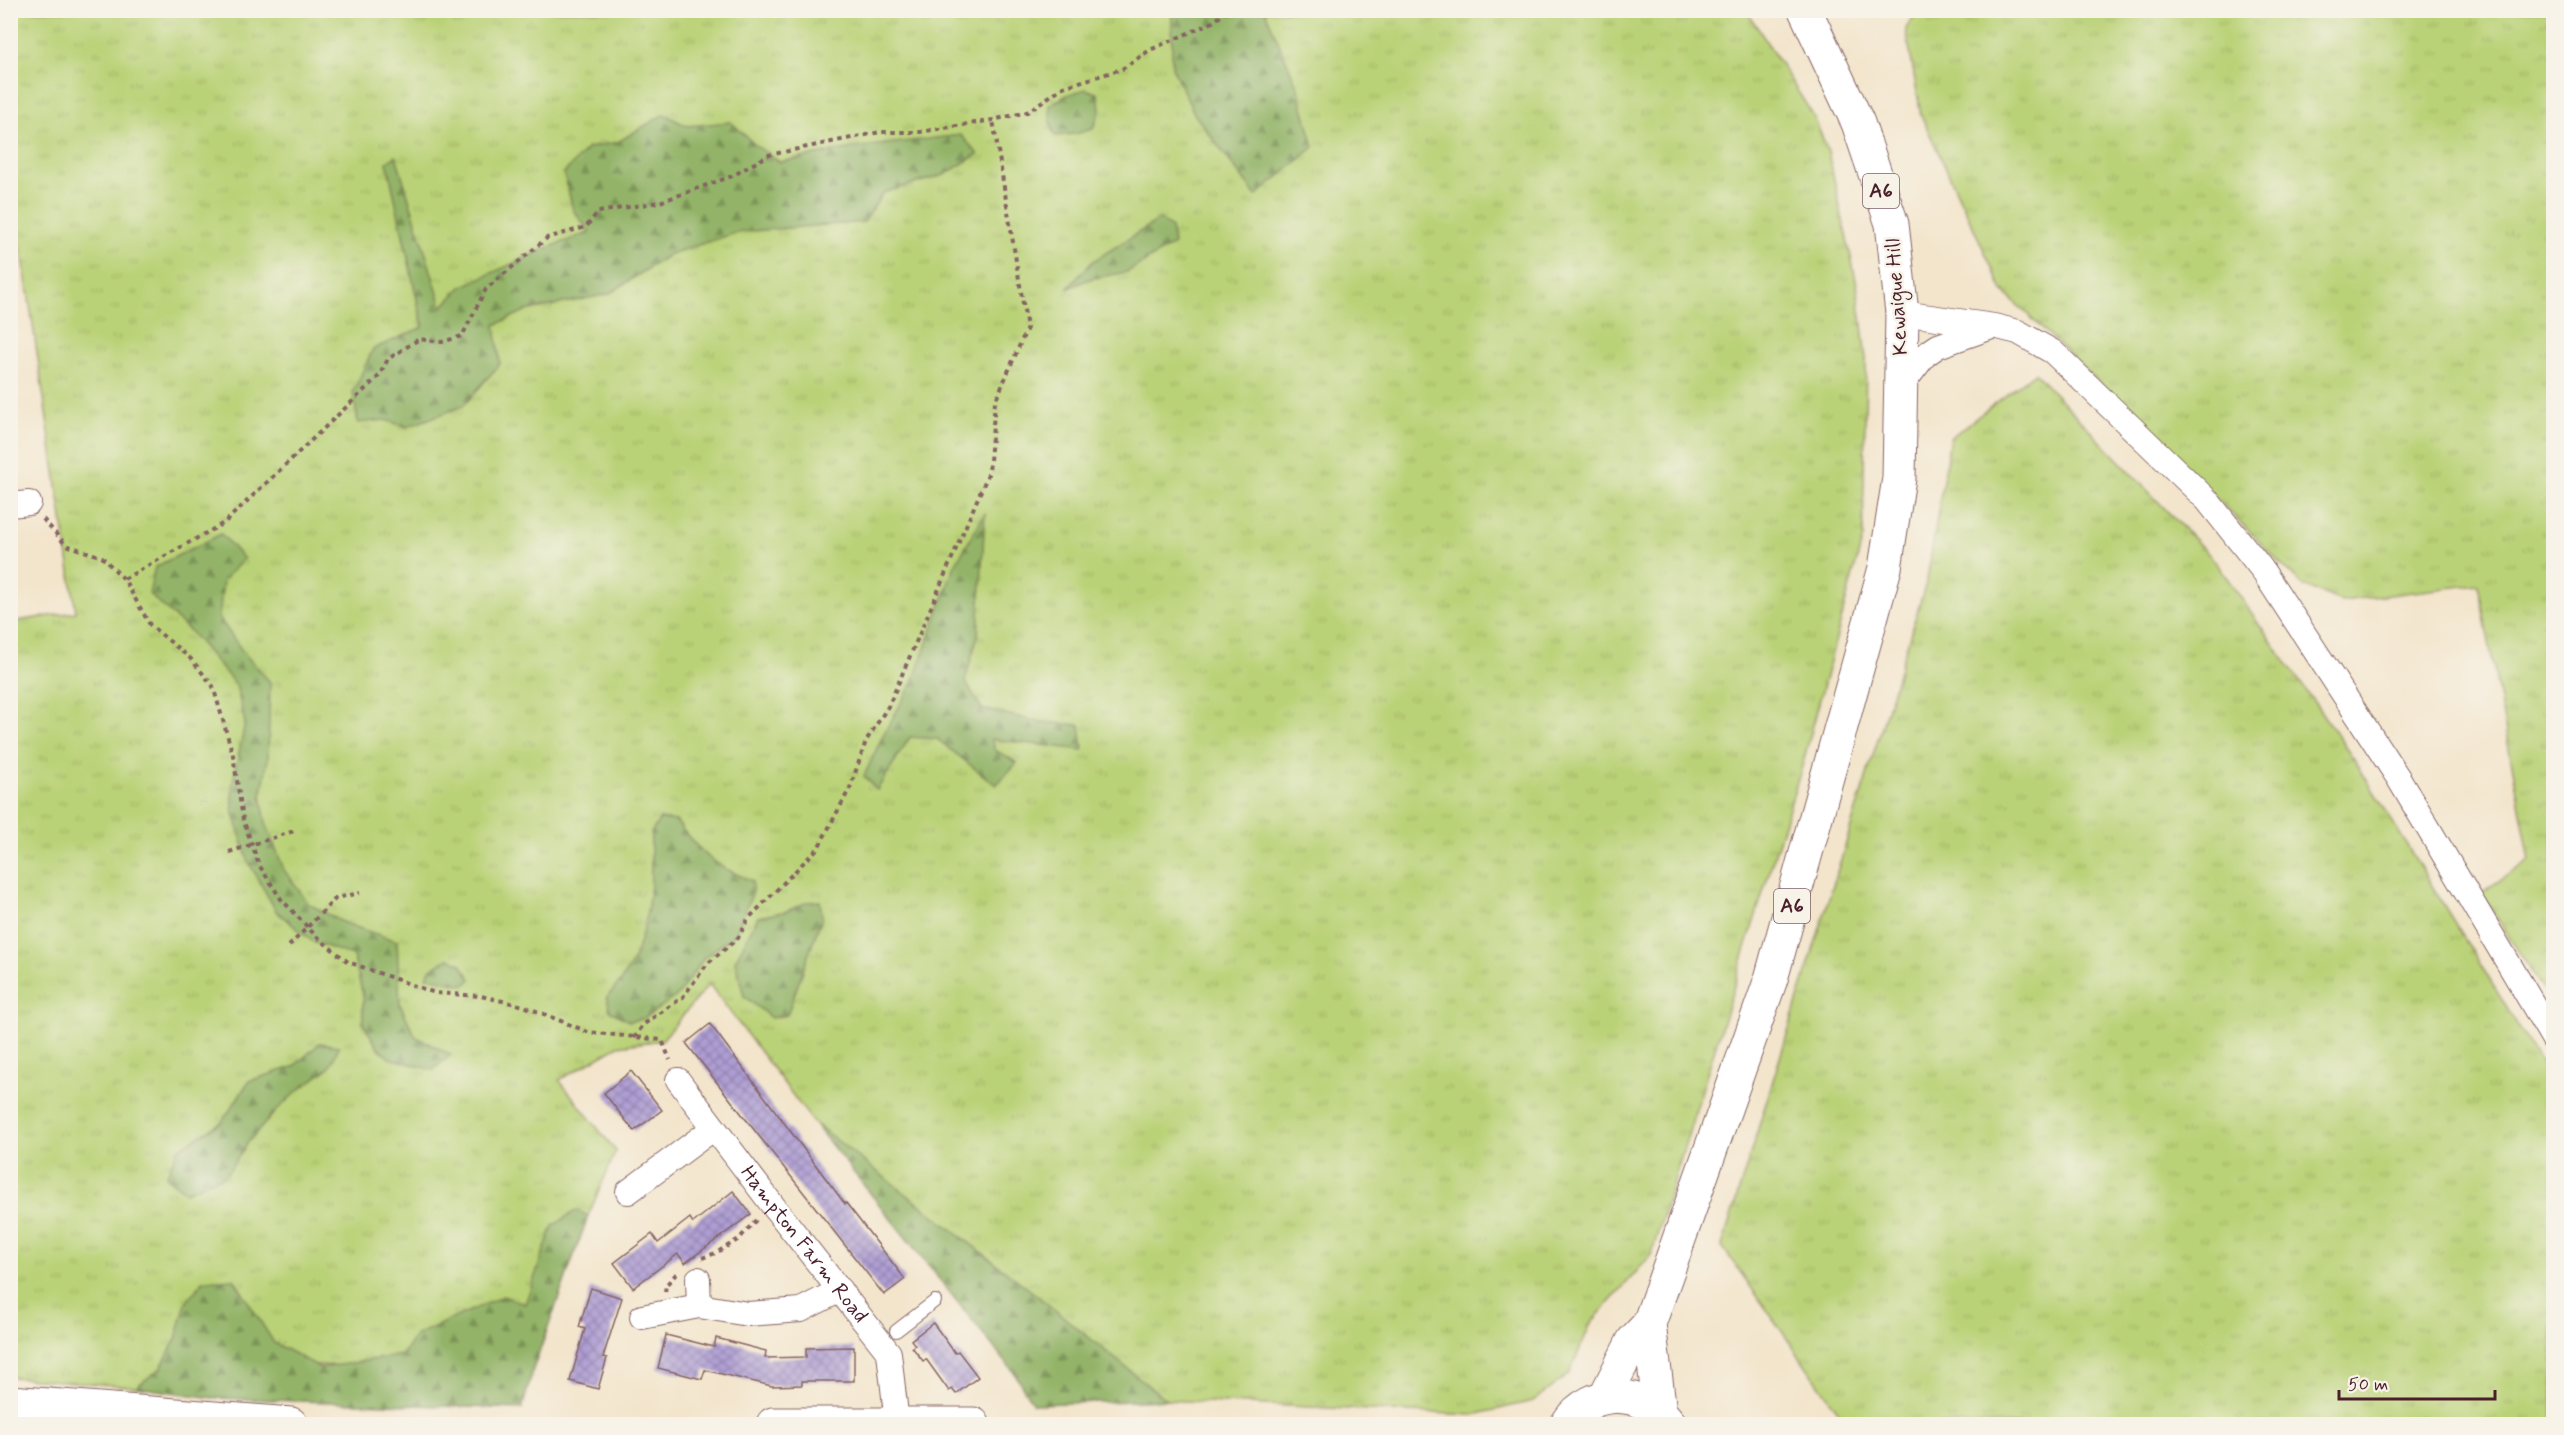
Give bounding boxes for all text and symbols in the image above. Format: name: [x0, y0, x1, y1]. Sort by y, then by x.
road number: A6: [1863, 174, 1899, 208]
street label: Kewaigue Hill: [1879, 237, 1916, 356]
road number: A6: [1774, 889, 1810, 923]
street label: Hampton Farm Road: [734, 1160, 874, 1329]
scale bar: [2339, 1363, 2495, 1401]
text: 50 m: [2348, 1373, 2388, 1397]

